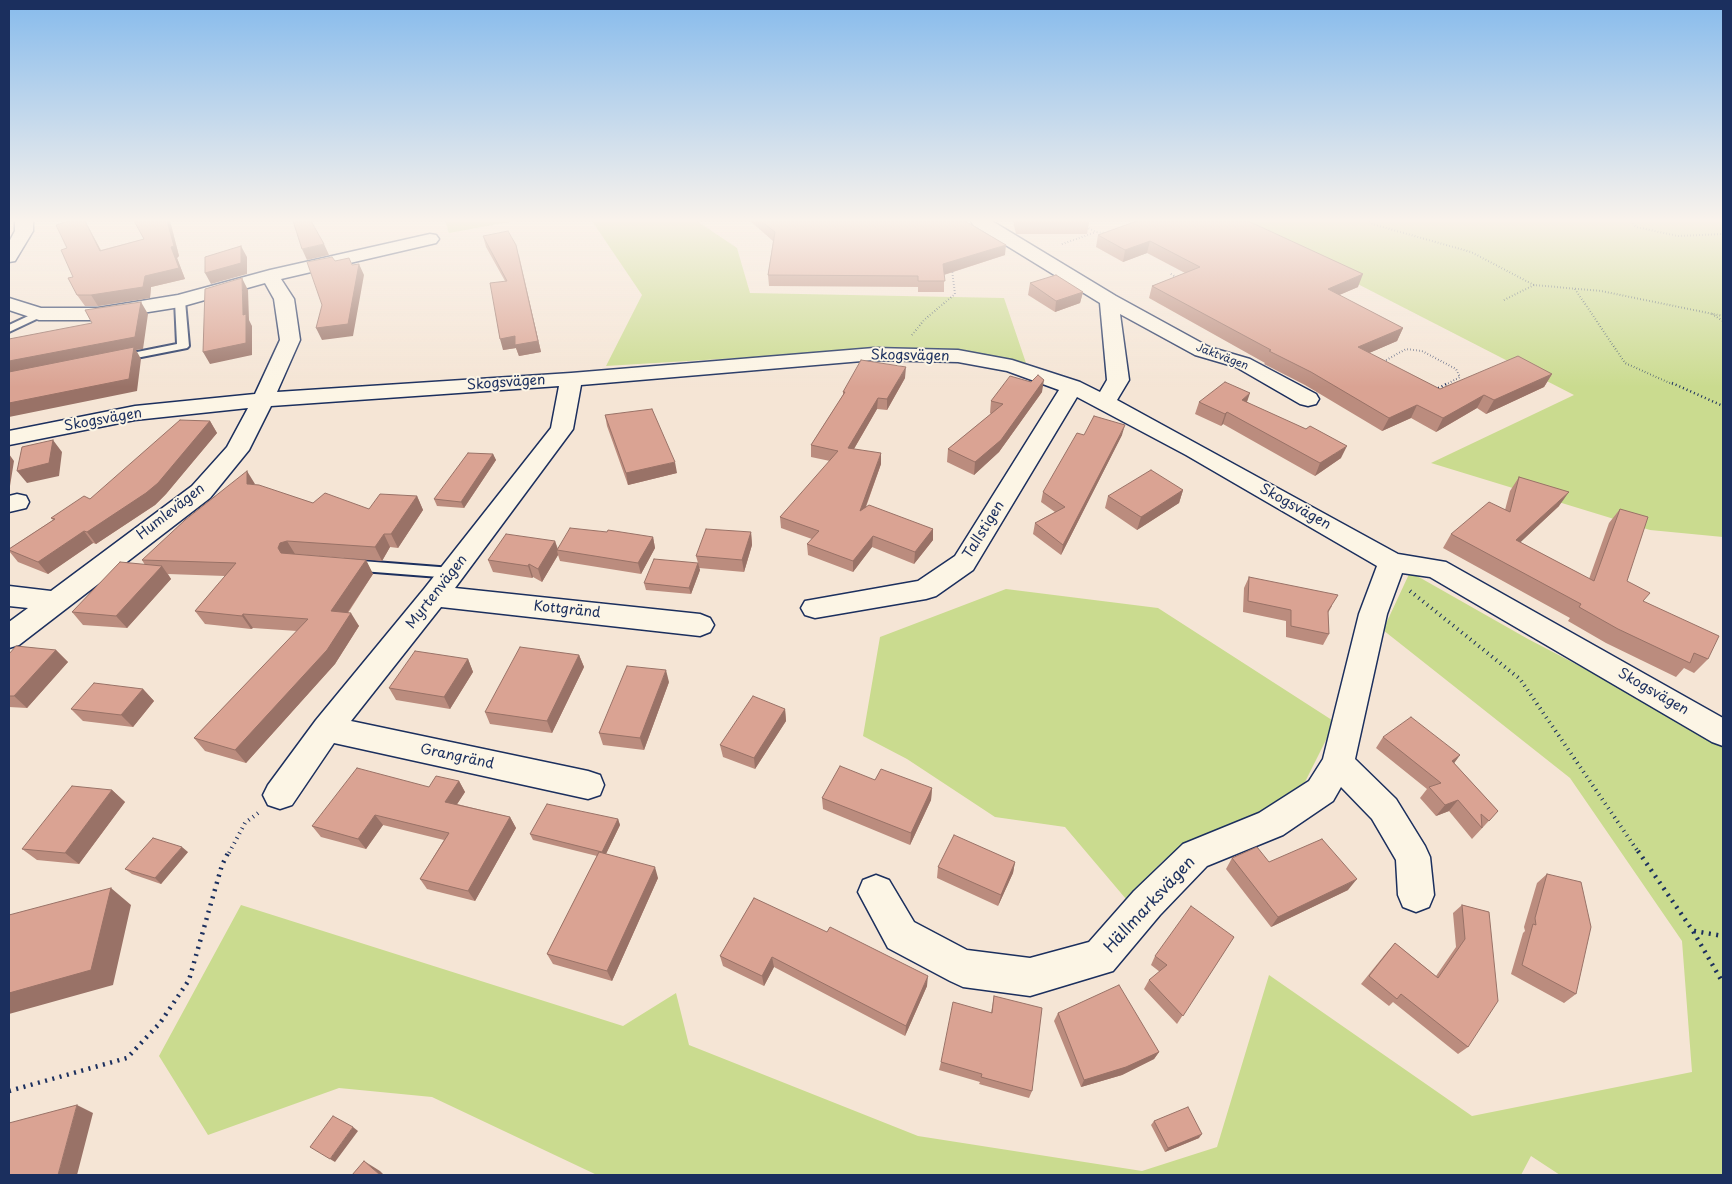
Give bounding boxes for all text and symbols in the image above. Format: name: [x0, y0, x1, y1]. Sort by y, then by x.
street label: Jaktvägen: [1194, 341, 1250, 373]
street label: Skogsvägen: [870, 347, 950, 365]
street label: Skogsvägen: [466, 372, 546, 394]
street label: Skogsvägen: [63, 405, 143, 435]
street label: Humlevägen: [134, 480, 208, 544]
street label: Skogsvägen: [1256, 481, 1334, 533]
street label: Tallstigen: [960, 498, 1008, 562]
street label: Myrtenvägen: [403, 552, 471, 632]
street label: Kottgränd: [533, 598, 601, 622]
street label: Skogsvägen: [1615, 665, 1691, 719]
street label: Grangränd: [419, 741, 495, 773]
street label: Hällmarksvägen: [1100, 853, 1200, 957]

